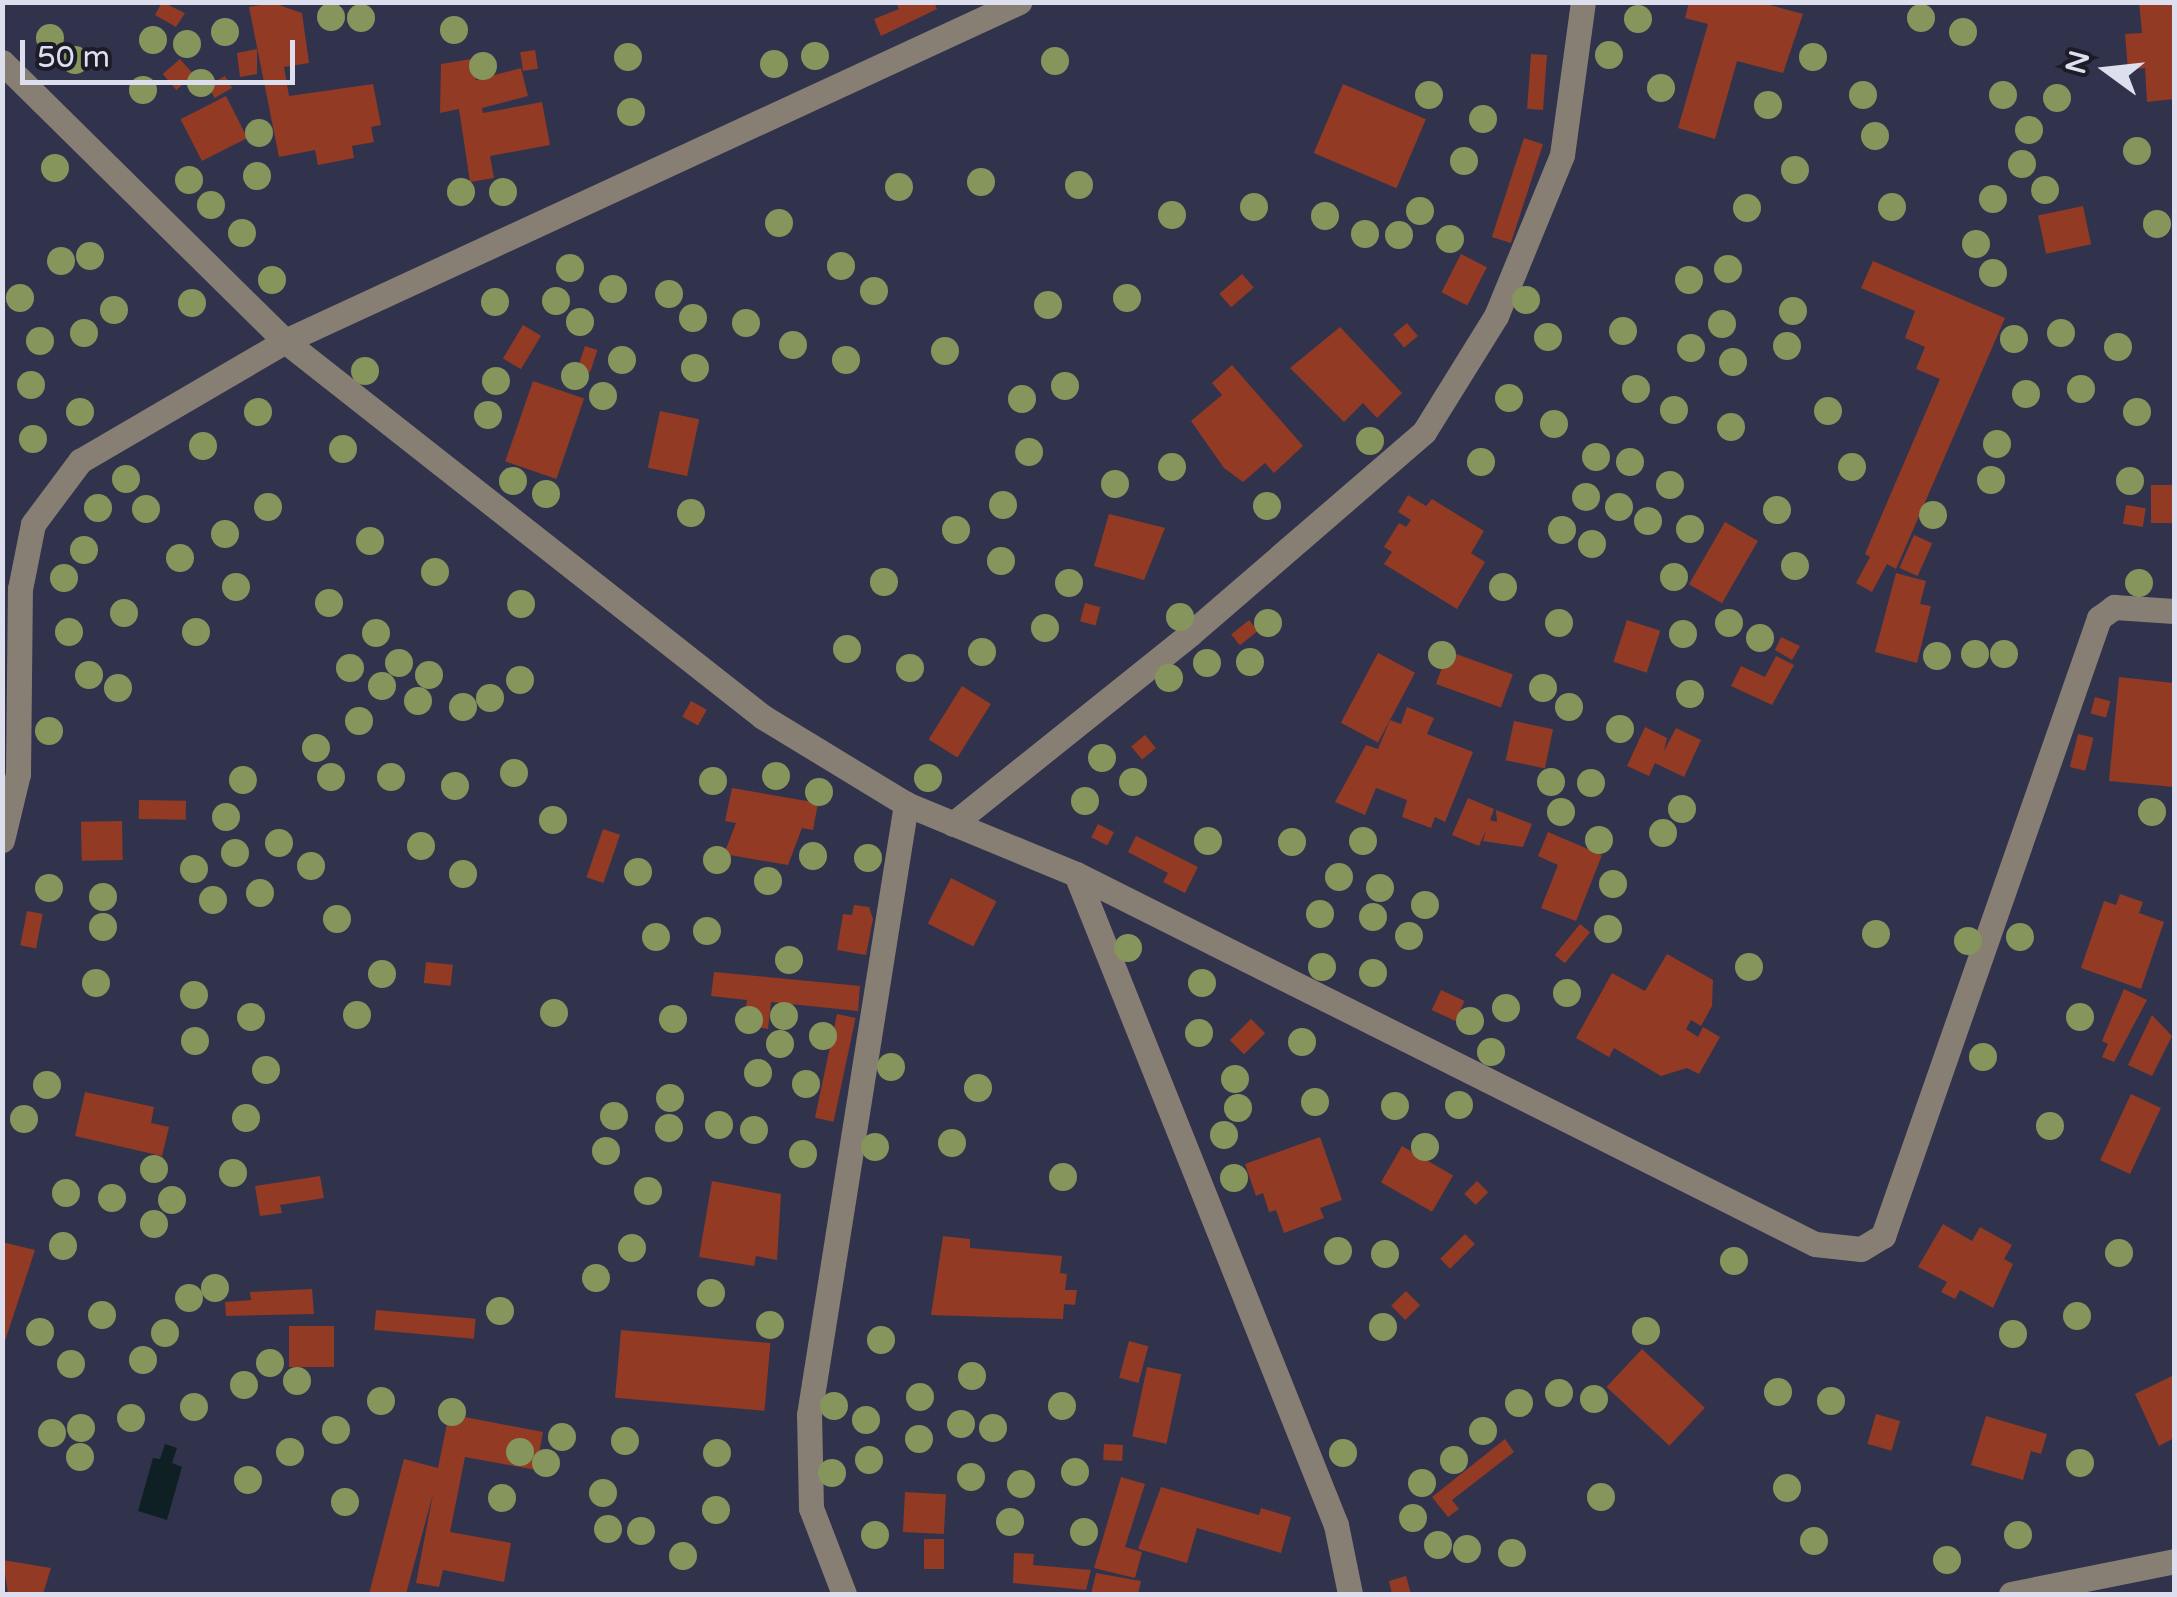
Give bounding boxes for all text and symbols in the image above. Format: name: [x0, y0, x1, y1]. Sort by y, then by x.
scale bar: [25, 20, 300, 82]
north arrow: [2057, 20, 2157, 120]
text: 50 m: [37, 39, 110, 76]
text: N: [2059, 47, 2097, 78]

